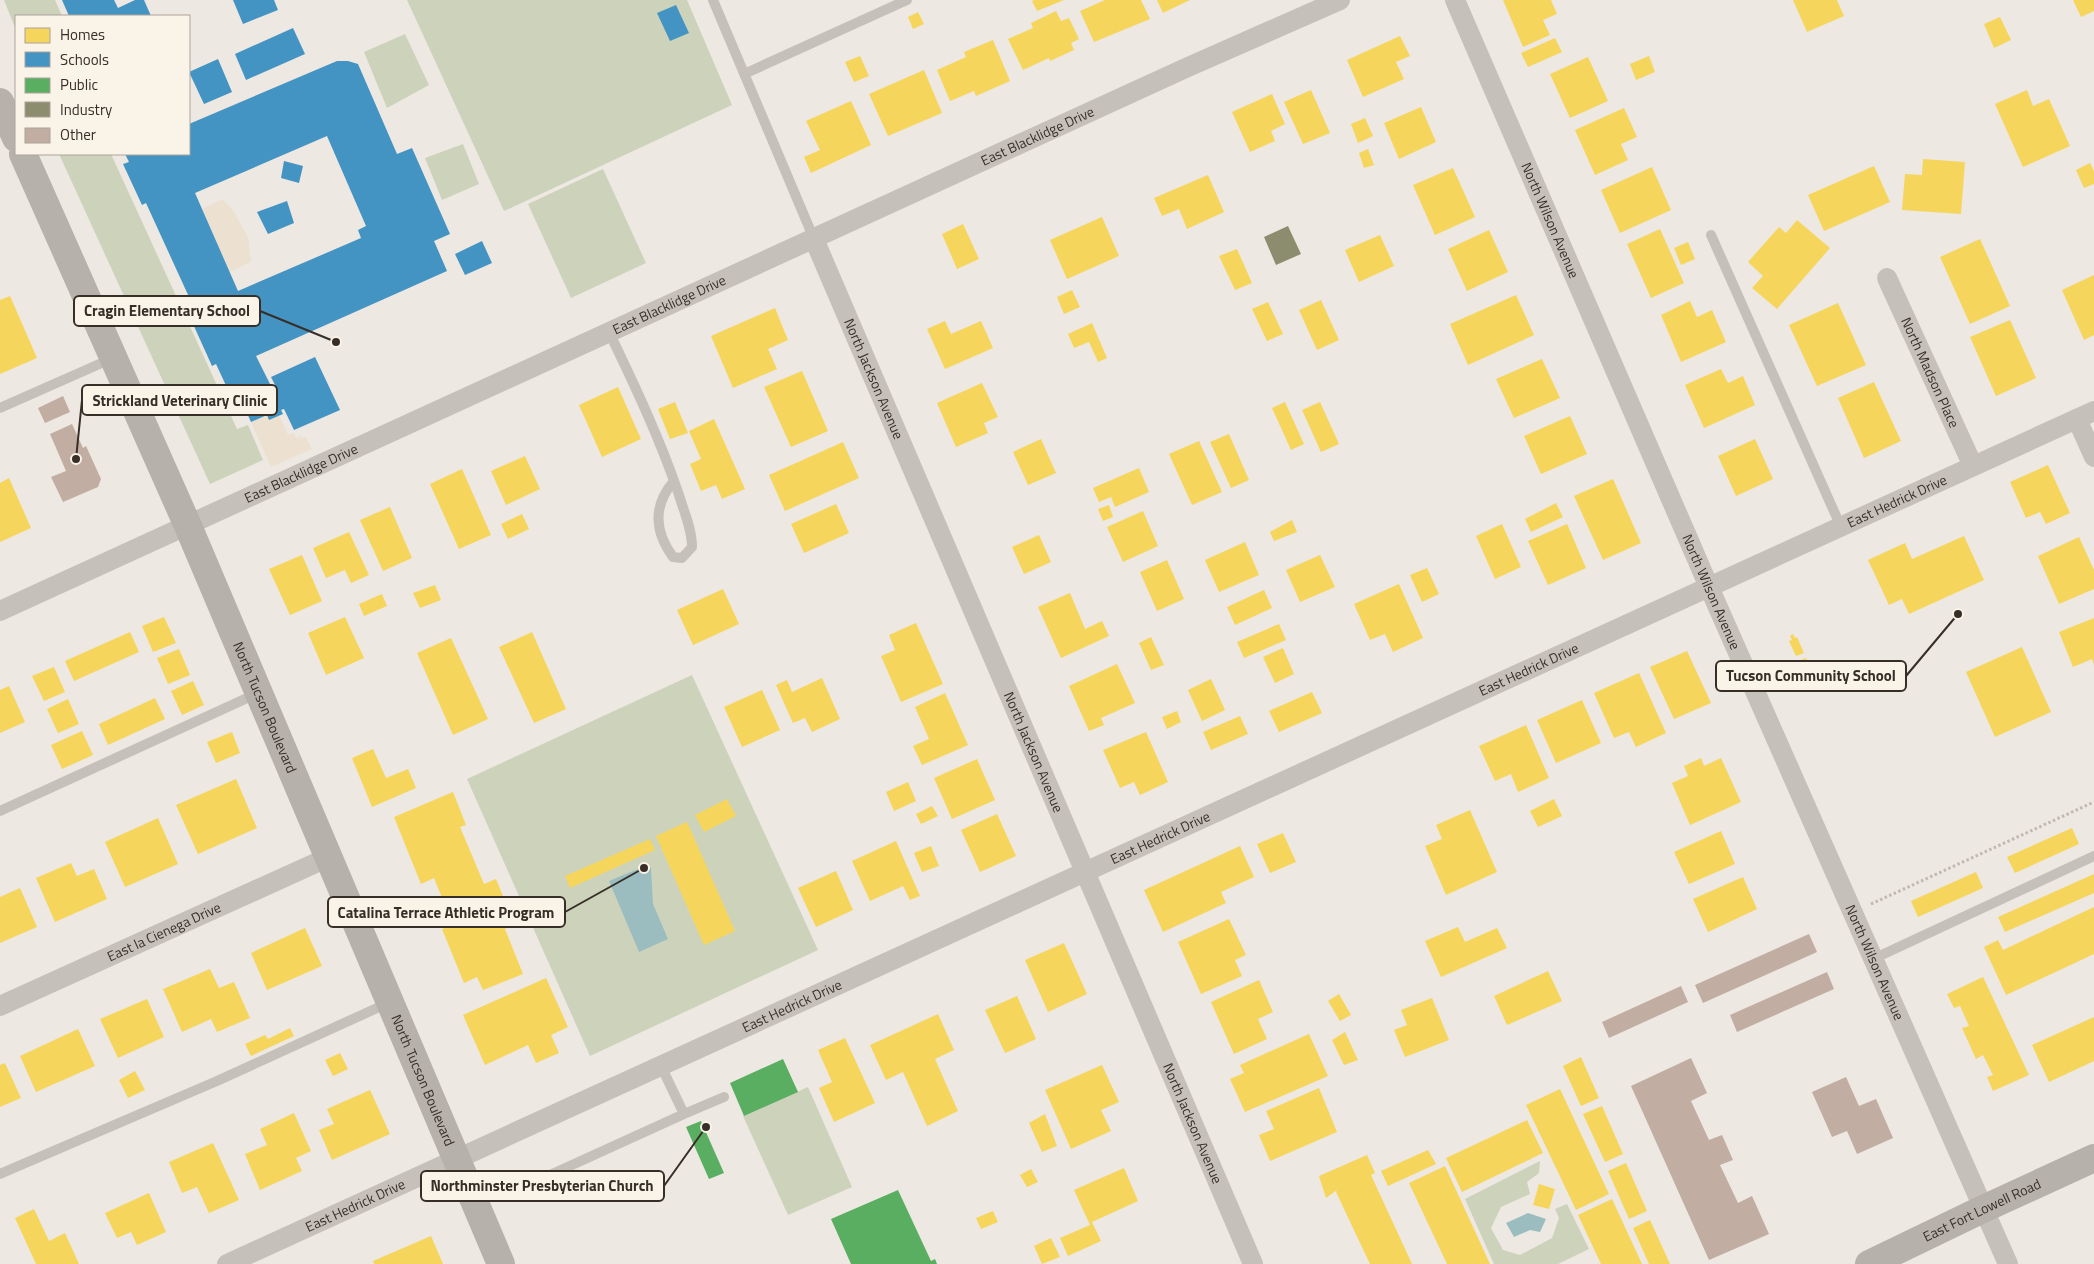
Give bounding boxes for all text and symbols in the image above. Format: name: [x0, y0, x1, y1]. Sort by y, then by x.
legend: [15, 15, 190, 155]
text: Homes: [60, 23, 105, 46]
text: Schools: [60, 48, 109, 71]
text: Public: [60, 73, 98, 96]
text: Industry: [60, 98, 112, 121]
street label: East Blacklidge Drive: [977, 100, 1097, 171]
text: Other: [60, 123, 96, 146]
street label: North Wilson Avenue: [1516, 159, 1585, 281]
street label: East Blacklidge Drive: [609, 269, 729, 339]
callout: Cragin Elementary School: [74, 296, 260, 326]
text: Cragin Elementary School: [84, 299, 250, 322]
street label: North Madson Place: [1896, 314, 1965, 431]
street label: North Jackson Avenue: [839, 315, 909, 442]
callout: Strickland Veterinary Clinic: [82, 385, 277, 415]
text: Strickland Veterinary Clinic: [92, 389, 268, 412]
street label: East Blacklidge Drive: [241, 438, 361, 508]
street label: East Hedrick Drive: [1843, 469, 1950, 532]
street label: North Wilson Avenue: [1677, 531, 1746, 653]
street label: East Hedrick Drive: [1475, 637, 1582, 701]
street label: North Tucson Boulevard: [228, 638, 303, 776]
callout: Tucson Community School: [1716, 661, 1906, 691]
text: Tucson Community School: [1726, 664, 1896, 687]
street label: North Jackson Avenue: [999, 688, 1069, 815]
street label: East Hedrick Drive: [1107, 805, 1213, 869]
street label: East la Cienega Drive: [103, 896, 224, 966]
callout: Catalina Terrace Athletic Program: [328, 897, 565, 927]
text: Catalina Terrace Athletic Program: [338, 901, 554, 924]
street label: North Wilson Avenue: [1841, 901, 1910, 1023]
street label: East Hedrick Drive: [738, 974, 845, 1037]
street label: North Tucson Boulevard: [386, 1011, 461, 1149]
street label: North Jackson Avenue: [1158, 1059, 1228, 1187]
callout: Northminster Presbyterian Church: [421, 1171, 664, 1201]
street label: East Hedrick Drive: [302, 1173, 408, 1237]
street label: East Fort Lowell Road: [1919, 1173, 2044, 1247]
text: Northminster Presbyterian Church: [430, 1174, 654, 1197]

